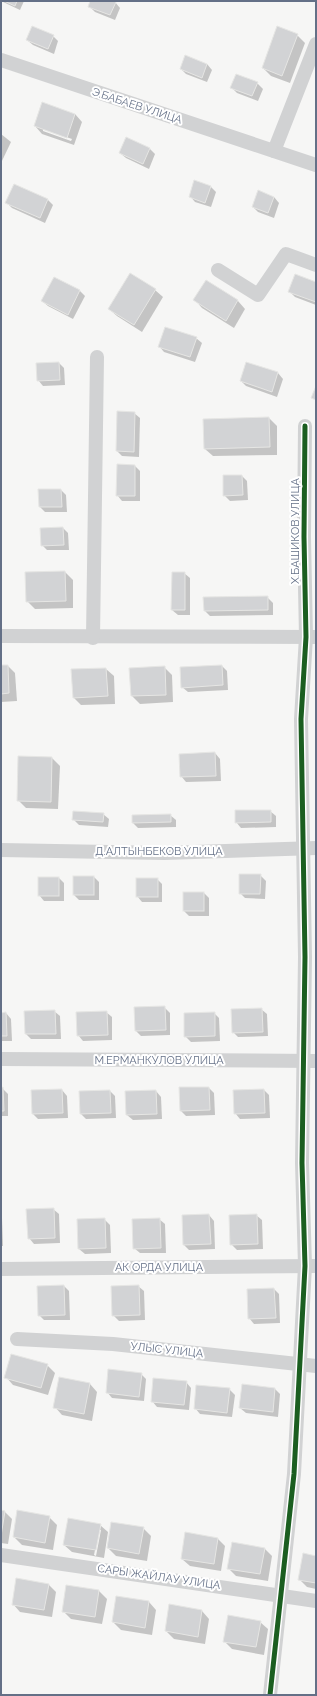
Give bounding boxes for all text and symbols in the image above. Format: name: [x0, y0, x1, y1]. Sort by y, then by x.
street label: Э.БАБАЕВ УЛИЦА: [90, 85, 184, 127]
street label: Х.БАШИКОВ УЛИЦА: [289, 478, 302, 584]
street label: Д.АЛТЫНБЕКОВ УЛИЦА: [95, 845, 223, 858]
street label: М.ЕРМАНКУЛОВ УЛИЦА: [94, 1054, 224, 1067]
street label: АК ОРДА УЛИЦА: [115, 1261, 204, 1274]
street label: УЛЫС УЛИЦА: [130, 1340, 205, 1360]
street label: САРЫ ЖАЙЛАУ УЛИЦА: [97, 1562, 222, 1592]

